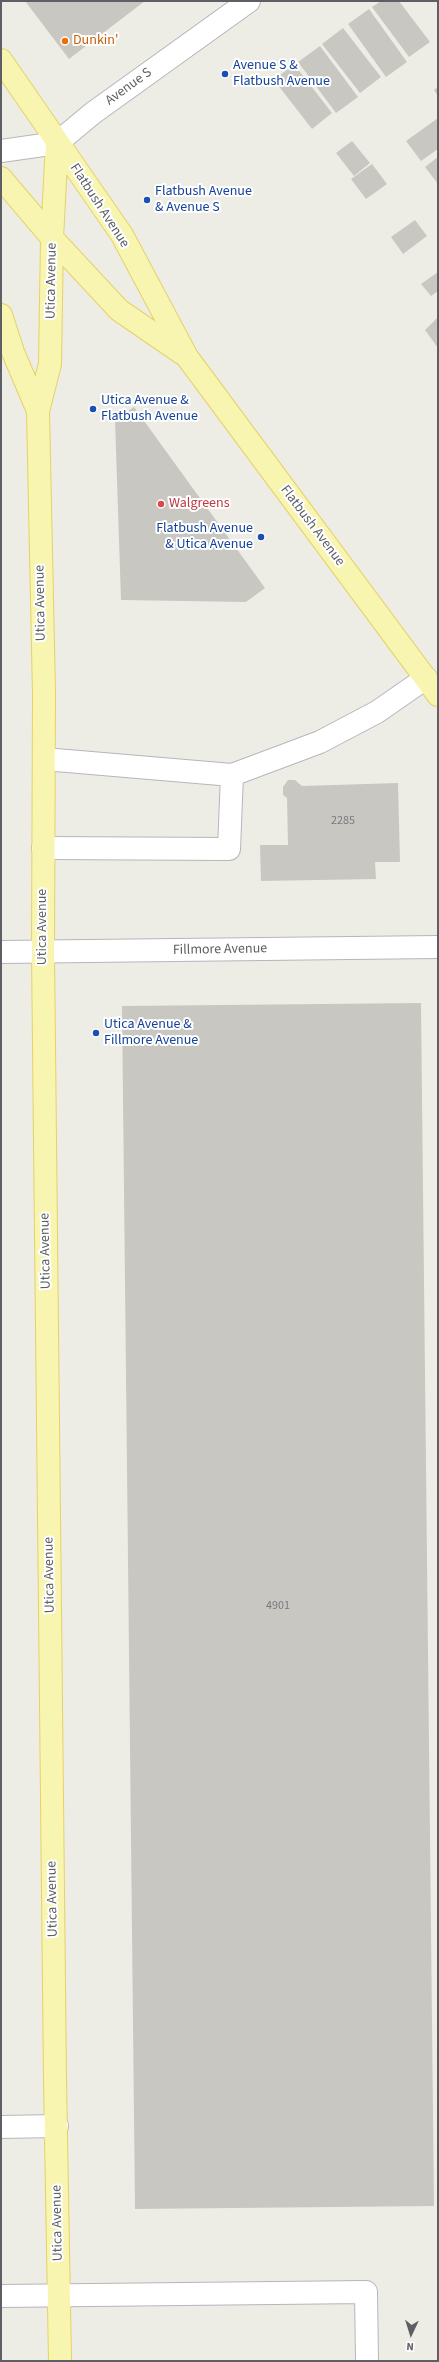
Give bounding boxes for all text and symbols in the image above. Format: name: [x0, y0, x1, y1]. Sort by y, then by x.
place label: Dunkin': [73, 33, 118, 49]
marker: Dunkin': [60, 36, 70, 46]
place label: Avenue S & Flatbush Avenue: [233, 58, 330, 90]
street label: Avenue S: [102, 65, 156, 109]
marker: Avenue S & Flatbush Avenue: [220, 69, 230, 79]
street label: Flatbush Avenue: [66, 161, 132, 251]
place label: Flatbush Avenue & Avenue S: [155, 184, 252, 216]
marker: Flatbush Avenue & Avenue S: [142, 195, 152, 205]
street label: Utica Avenue: [43, 243, 61, 319]
place label: Utica Avenue & Flatbush Avenue: [101, 393, 198, 426]
marker: Utica Avenue & Flatbush Avenue: [88, 404, 98, 414]
street label: Flatbush Avenue: [276, 482, 348, 570]
place label: Walgreens: [169, 496, 230, 512]
marker: Walgreens: [156, 499, 166, 509]
place label: Flatbush Avenue & Utica Avenue: [156, 521, 253, 554]
marker: Flatbush Avenue & Utica Avenue: [256, 532, 266, 542]
street label: Utica Avenue: [32, 565, 50, 641]
house number: 2285: [331, 814, 355, 828]
street label: Utica Avenue: [35, 889, 51, 965]
street label: Fillmore Avenue: [173, 941, 267, 959]
place label: Utica Avenue & Fillmore Avenue: [104, 1017, 198, 1050]
marker: Utica Avenue & Fillmore Avenue: [91, 1028, 101, 1038]
street label: Utica Avenue: [37, 1213, 55, 1289]
street label: Utica Avenue: [41, 1537, 59, 1613]
house number: 4901: [266, 1599, 290, 1613]
street label: Utica Avenue: [44, 1861, 62, 1937]
street label: Utica Avenue: [49, 2185, 67, 2261]
north arrow: [391, 2314, 431, 2354]
text: N: [406, 2339, 414, 2354]

